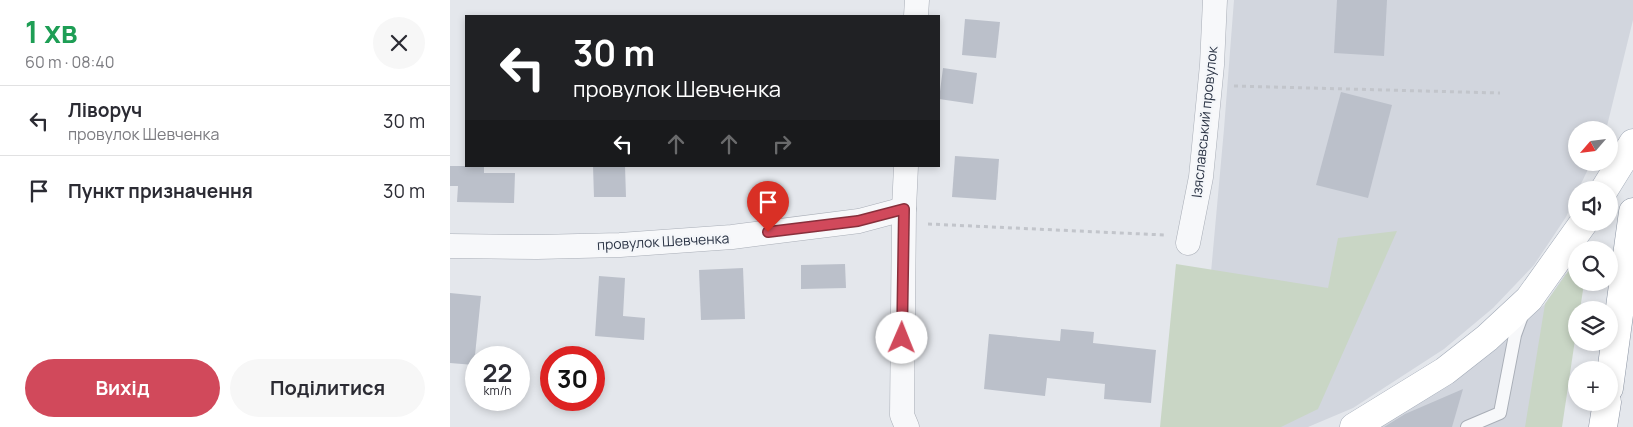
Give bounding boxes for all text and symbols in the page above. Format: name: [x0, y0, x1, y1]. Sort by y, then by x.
text: 1 хв: [25, 11, 78, 52]
button: close: [373, 17, 425, 69]
text: 30 m: [573, 29, 655, 77]
icon: left: [490, 35, 555, 100]
street label: Ізяславський провулок: [1187, 44, 1222, 199]
text: 60 m · 08:40: [25, 51, 115, 73]
text: провулок Шевченка: [573, 74, 781, 104]
text: Ліворуч: [68, 97, 142, 123]
icon: left: [25, 107, 53, 135]
text: 30 m: [383, 108, 425, 134]
north arrow: [1568, 121, 1618, 171]
map controls: [1568, 121, 1618, 411]
text: провулок Шевченка: [68, 123, 219, 145]
icon: left: [609, 130, 637, 158]
icon: ahead: [662, 130, 690, 158]
icon: ahead: [715, 130, 743, 158]
icon: right: [768, 130, 796, 158]
icon: arrive: [25, 177, 53, 205]
text: Пункт призначення: [68, 178, 253, 204]
text: 30 m: [383, 178, 425, 204]
pin: [747, 181, 789, 232]
button: sound: [1568, 181, 1618, 231]
icon: arrive: [754, 188, 782, 216]
street label: провулок Шевченка: [596, 228, 730, 254]
button: search: [1568, 241, 1618, 291]
button: layers: [1568, 301, 1618, 351]
position arrow: [875, 311, 927, 363]
speed limit sign: 30: [540, 346, 605, 411]
text: 22: [483, 355, 512, 390]
button: Вихід: [25, 359, 220, 417]
button: Поділитися: [230, 359, 425, 417]
button: +: [1568, 361, 1618, 411]
text: km/h: [484, 382, 511, 399]

